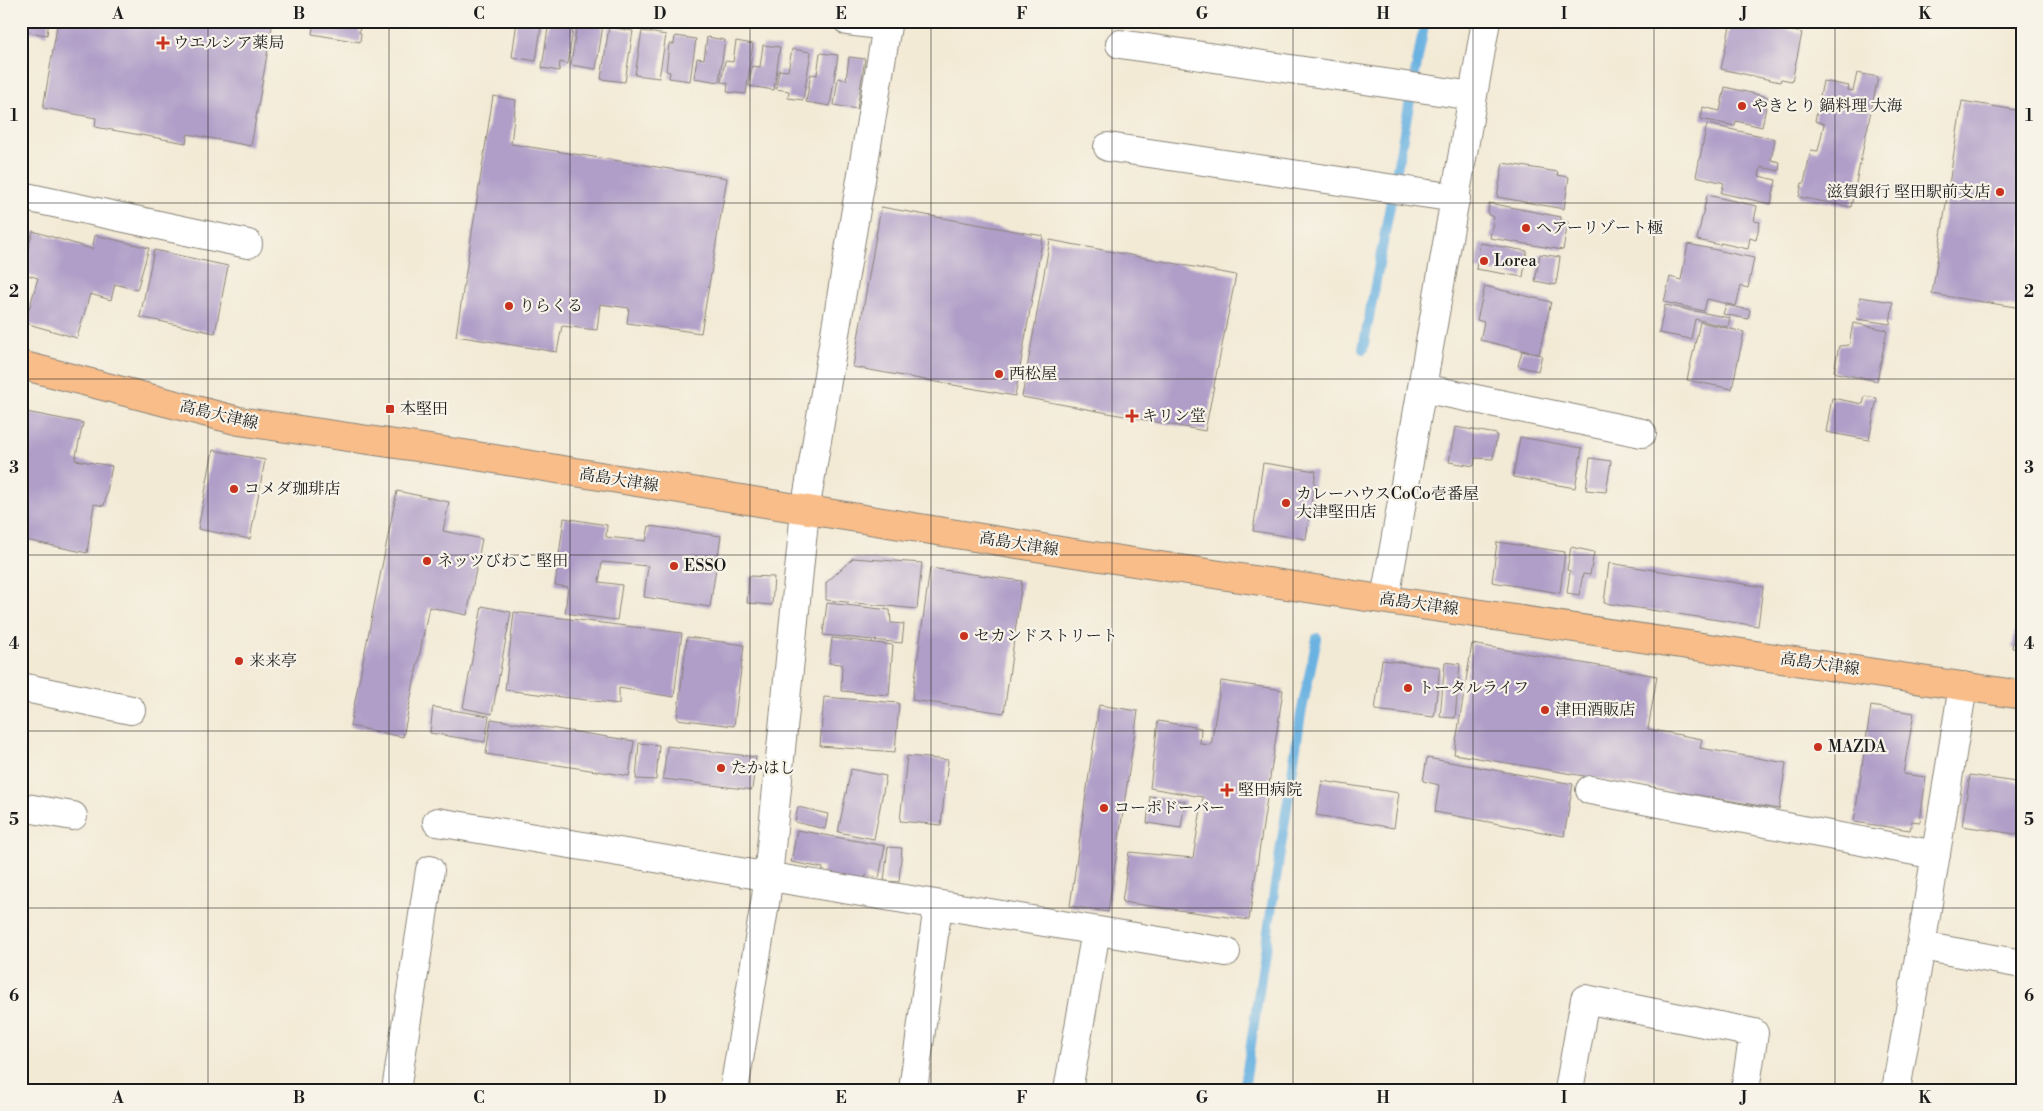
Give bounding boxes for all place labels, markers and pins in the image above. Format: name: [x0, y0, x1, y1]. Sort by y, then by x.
place label: ウエルシア薬局: [173, 33, 285, 53]
marker: ウエルシア薬局: [157, 37, 169, 49]
place label: やきとり 鍋料理 大海: [1752, 96, 1903, 116]
marker: やきとり 鍋料理 大海: [1736, 100, 1748, 112]
place label: 滋賀銀行 堅田駅前支店: [1827, 182, 1990, 202]
marker: 滋賀銀行 堅田駅前支店: [1994, 186, 2006, 198]
place label: ヘアーリゾート極: [1536, 218, 1663, 238]
marker: ヘアーリゾート極: [1520, 222, 1532, 234]
place label: Lorea: [1494, 251, 1537, 271]
marker: Lorea: [1478, 255, 1490, 267]
place label: りらくる: [519, 296, 583, 316]
marker: りらくる: [503, 300, 515, 312]
place label: 西松屋: [1009, 364, 1057, 384]
marker: 西松屋: [993, 368, 1005, 380]
place label: 本堅田: [400, 399, 448, 419]
marker: 本堅田: [384, 403, 396, 415]
place label: キリン堂: [1142, 406, 1206, 426]
marker: キリン堂: [1126, 410, 1138, 422]
place label: コメダ珈琲店: [244, 479, 340, 499]
marker: コメダ珈琲店: [228, 483, 240, 495]
place label: カレーハウスCoCo壱番屋 大津堅田店: [1296, 484, 1479, 522]
marker: カレーハウスCoCo壱番屋 大津堅田店: [1280, 497, 1292, 509]
place label: ネッツびわこ 堅田: [437, 551, 568, 571]
marker: ネッツびわこ 堅田: [421, 555, 433, 567]
place label: ESSO: [684, 556, 726, 576]
marker: ESSO: [668, 560, 680, 572]
place label: セカンドストリート: [974, 626, 1118, 646]
marker: セカンドストリート: [958, 630, 970, 642]
place label: 来来亭: [249, 651, 297, 671]
marker: 来来亭: [233, 655, 245, 667]
place label: トータルライフ: [1418, 678, 1529, 698]
marker: トータルライフ: [1402, 682, 1414, 694]
place label: 津田酒販店: [1555, 700, 1635, 720]
marker: 津田酒販店: [1539, 704, 1551, 716]
place label: MAZDA: [1828, 737, 1887, 757]
marker: MAZDA: [1812, 741, 1824, 753]
place label: たかはし: [731, 758, 795, 778]
marker: たかはし: [715, 762, 727, 774]
place label: 堅田病院: [1238, 780, 1302, 800]
marker: 堅田病院: [1220, 783, 1234, 797]
place label: コーポドーバー: [1114, 798, 1225, 818]
marker: コーポドーバー: [1098, 802, 1110, 814]

